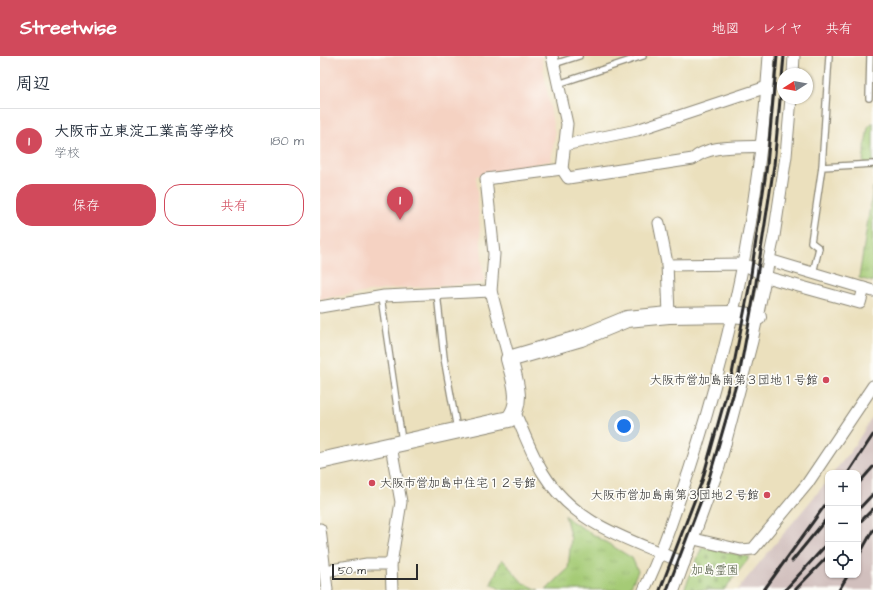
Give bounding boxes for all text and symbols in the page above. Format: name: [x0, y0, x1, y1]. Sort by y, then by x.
text: Streetwise: [20, 15, 117, 42]
text: 地図: [712, 19, 740, 39]
text: レイヤ: [762, 19, 803, 39]
text: 共有: [825, 19, 853, 39]
north arrow: [777, 68, 813, 104]
text: 周辺: [16, 72, 50, 96]
text: 大阪市立東淀工業高等学校: [54, 121, 234, 142]
text: 1: [28, 132, 30, 150]
text: 180 m: [270, 132, 304, 150]
text: 学校: [54, 144, 80, 162]
button: 保存: [16, 184, 156, 226]
button: 共有: [164, 184, 304, 226]
pin: 1: [387, 187, 413, 220]
place label: 大阪市営加島南第３団地１号館: [650, 372, 818, 389]
marker: 大阪市営加島南第３団地１号館: [821, 375, 831, 385]
your location: [614, 416, 634, 436]
map controls: [825, 470, 861, 578]
button: +: [825, 470, 861, 506]
place label: 大阪市営加島中住宅１２号館: [380, 475, 536, 492]
marker: 大阪市営加島中住宅１２号館: [367, 478, 377, 488]
place label: 大阪市営加島南第３団地２号館: [591, 487, 759, 504]
marker: 大阪市営加島南第３団地２号館: [762, 490, 772, 500]
button: −: [825, 506, 861, 542]
button: locate: [825, 542, 861, 578]
scale bar: [332, 562, 418, 581]
park label: 加島霊園: [691, 562, 739, 579]
text: 50 m: [338, 563, 366, 578]

